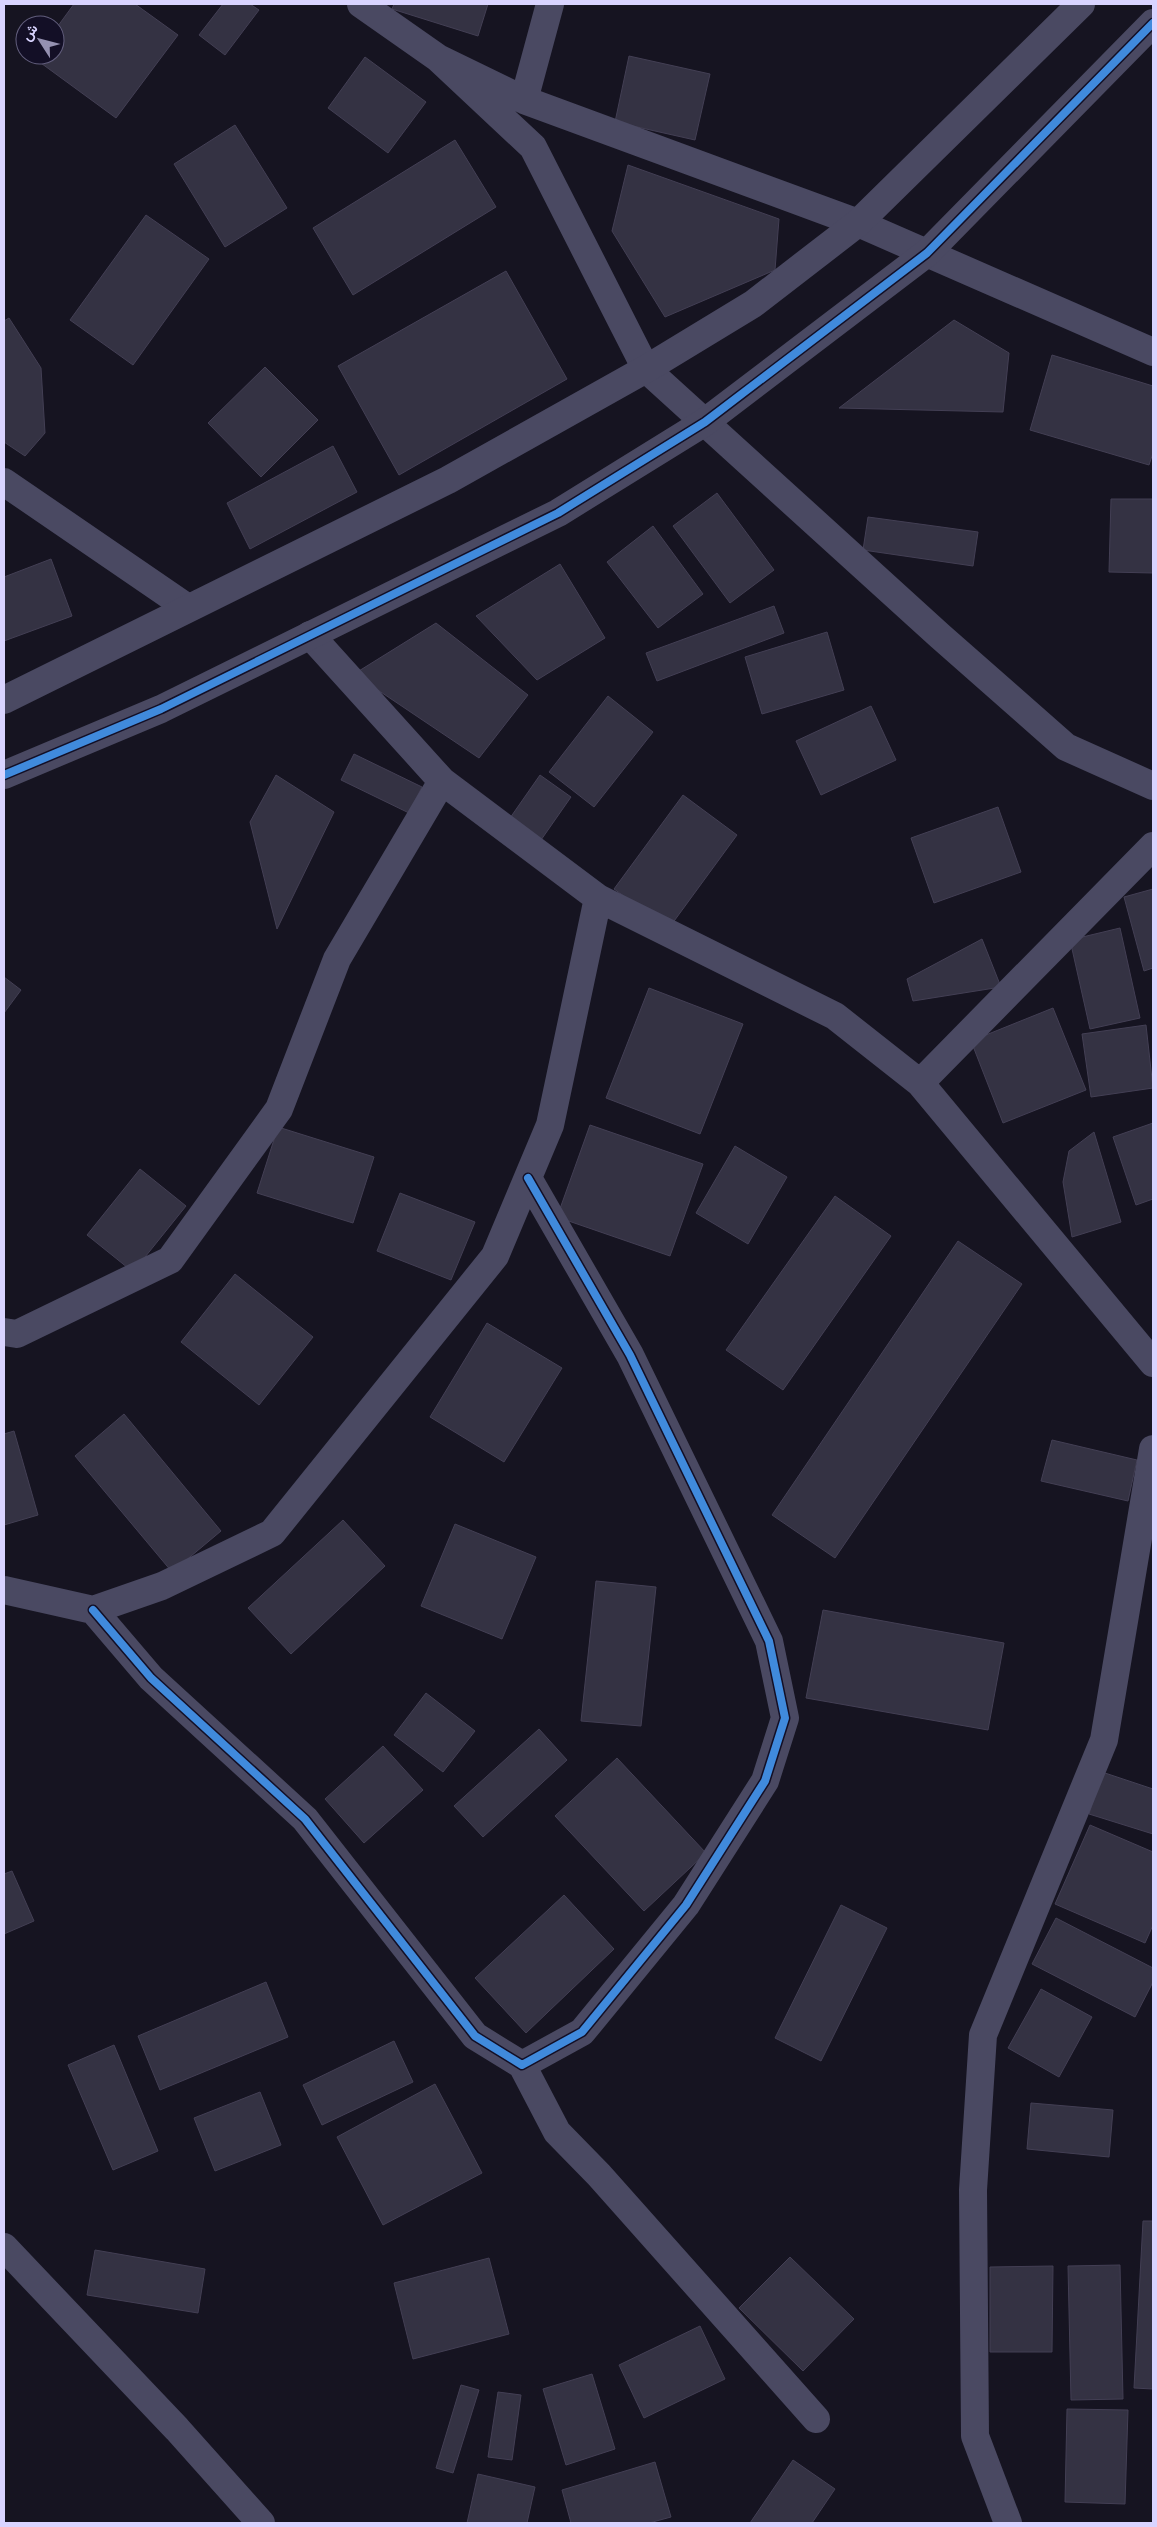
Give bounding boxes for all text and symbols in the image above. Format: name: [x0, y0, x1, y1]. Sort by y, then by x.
north arrow: [15, 15, 65, 65]
text: ش: [18, 21, 42, 44]

